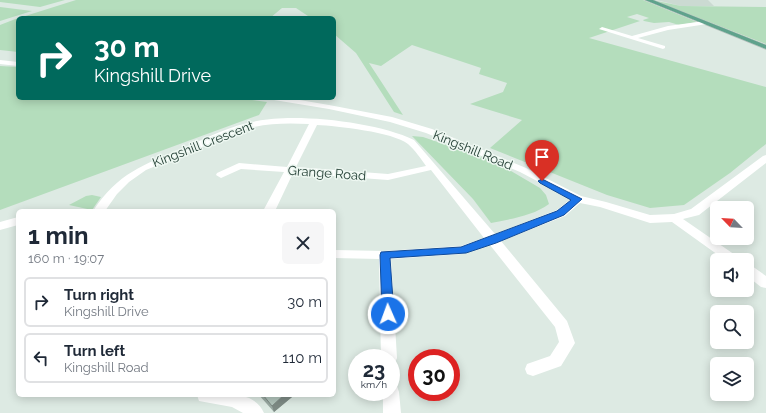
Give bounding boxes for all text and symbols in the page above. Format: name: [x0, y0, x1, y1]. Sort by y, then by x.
text: 30 m: [94, 31, 160, 64]
icon: right: [28, 32, 80, 84]
text: Kingshill Drive: [94, 65, 211, 86]
street label: Kingshill Crescent: [150, 118, 256, 170]
street label: Kingshill Road: [431, 127, 515, 173]
pin: [525, 140, 559, 181]
icon: arrive: [531, 146, 553, 168]
street label: Grange Road: [287, 163, 367, 183]
north arrow: [710, 201, 754, 245]
map controls: [710, 201, 754, 401]
text: 1 min: [28, 221, 89, 250]
button: close: [282, 222, 324, 264]
text: 160 m · 19:07: [28, 251, 104, 266]
button: sound: [710, 253, 754, 297]
text: Turn right: [64, 286, 134, 304]
icon: right: [30, 291, 52, 313]
text: 30 m: [287, 293, 322, 311]
position arrow: [367, 293, 409, 335]
text: Kingshill Drive: [64, 304, 149, 319]
button: search: [710, 305, 754, 349]
text: Turn left: [64, 342, 125, 360]
icon: left: [30, 347, 52, 369]
text: 110 m: [282, 349, 322, 367]
speed limit sign: 30: [408, 349, 460, 401]
button: layers: [710, 357, 754, 401]
text: 23: [363, 358, 385, 382]
text: Kingshill Road: [64, 360, 149, 375]
text: km/h: [361, 379, 387, 390]

